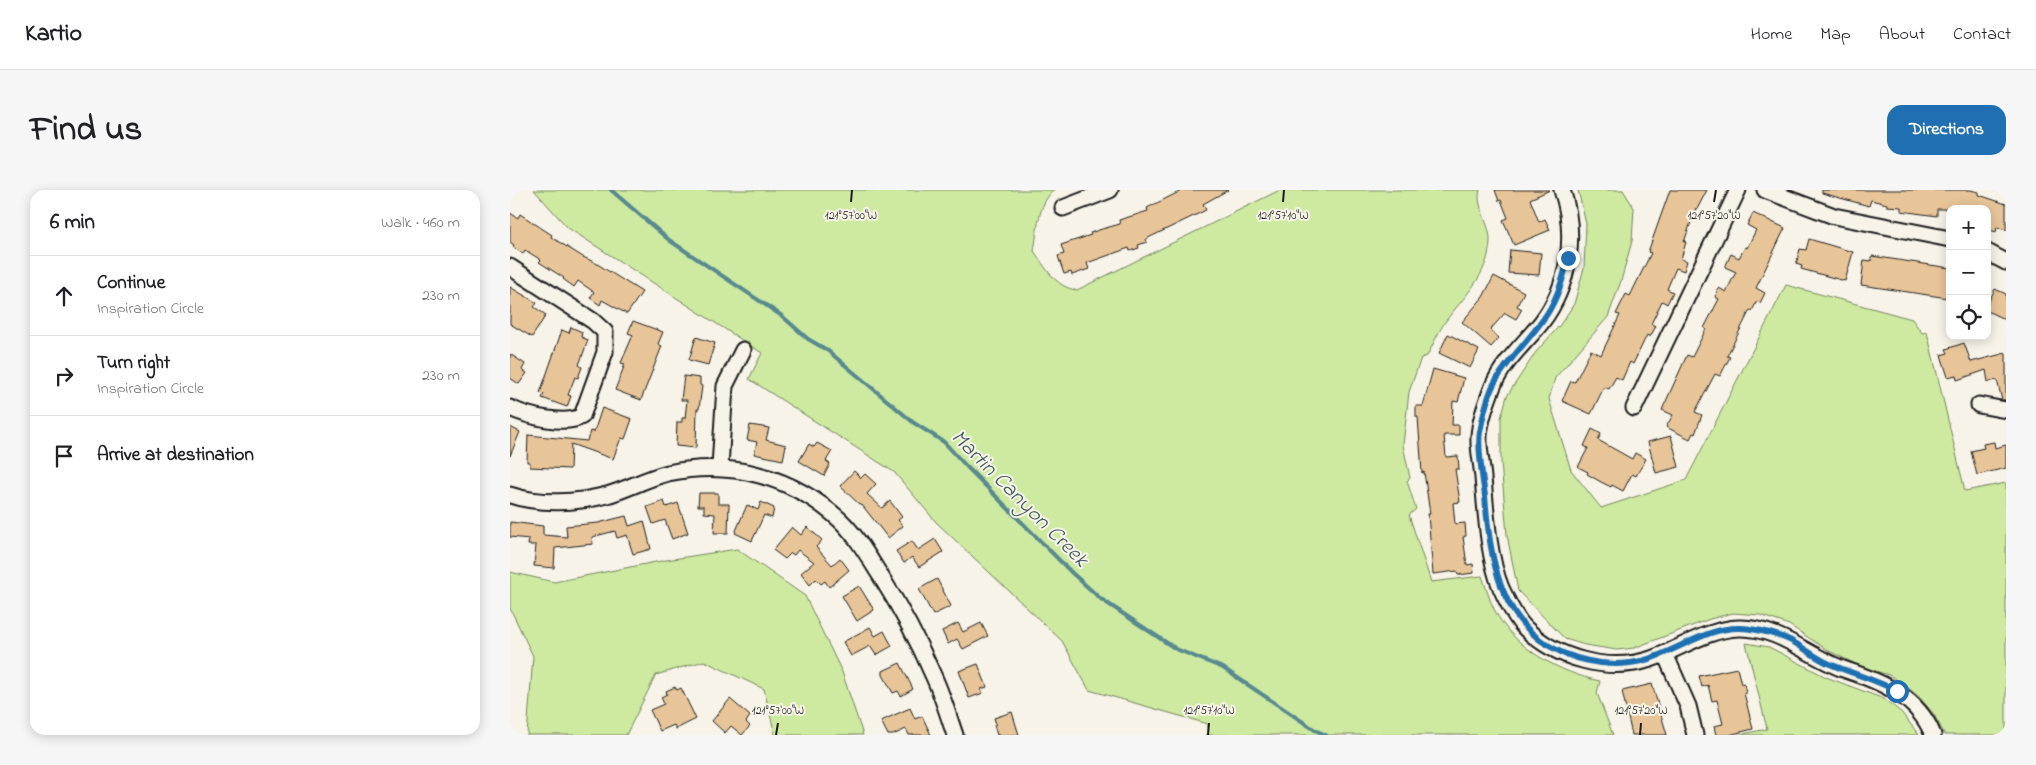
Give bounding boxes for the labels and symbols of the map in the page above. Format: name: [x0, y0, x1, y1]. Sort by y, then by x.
text: 121°57'00"W: [825, 207, 877, 225]
text: 121°57'10"W: [1258, 207, 1309, 225]
text: 121°57'20"W: [1687, 207, 1741, 225]
route end: [1557, 247, 1580, 270]
water label: Martin Canyon Creek: [943, 423, 1096, 576]
route start: [1886, 680, 1909, 703]
text: 121°57'00"W: [752, 702, 804, 720]
text: 121°57'10"W: [1184, 702, 1235, 720]
text: 121°57'20"W: [1614, 702, 1668, 720]

